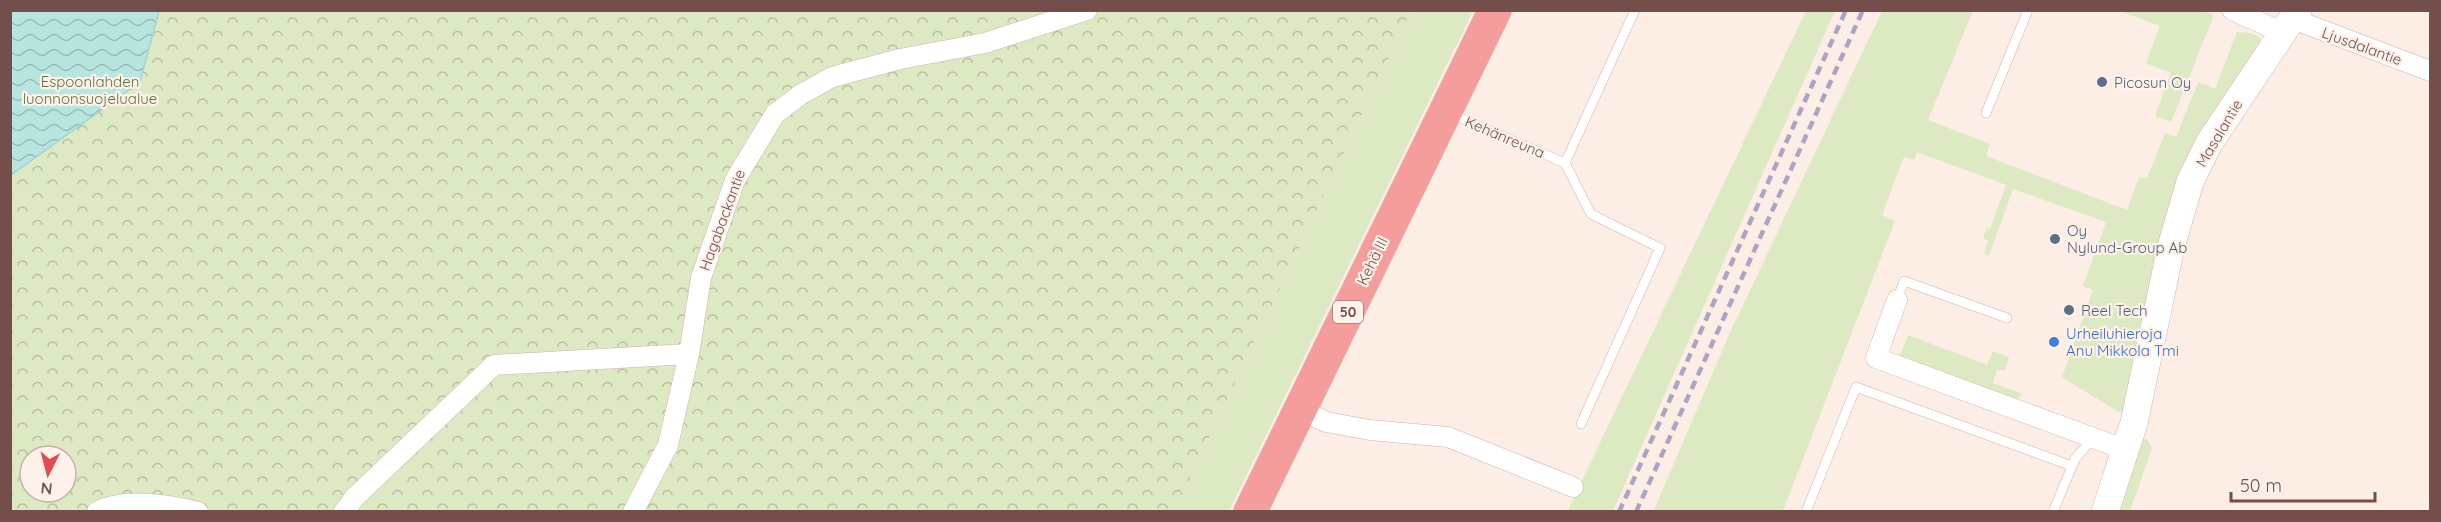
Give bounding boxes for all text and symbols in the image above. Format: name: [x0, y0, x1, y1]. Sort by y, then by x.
street label: Ljusdalantie: [2319, 23, 2405, 69]
park label: Espoonlahden luonnonsuojelualue: [23, 72, 157, 108]
place label: Picosun Oy: [2114, 73, 2191, 92]
marker: Picosun Oy: [2095, 75, 2109, 89]
street label: Masalantie: [2191, 96, 2247, 170]
street label: Kehänreuna: [1462, 112, 1548, 162]
street label: Hagabackantie: [695, 167, 749, 273]
place label: Oy Nylund-Group Ab: [2067, 221, 2187, 257]
marker: Oy Nylund-Group Ab: [2048, 232, 2062, 246]
street label: Kehä III: [1352, 234, 1392, 288]
road number: 50: [1333, 301, 1363, 323]
place label: Reel Tech: [2081, 301, 2148, 320]
marker: Reel Tech: [2062, 303, 2076, 317]
place label: Urheiluhieroja Anu Mikkola Tmi: [2066, 324, 2179, 360]
marker: Urheiluhieroja Anu Mikkola Tmi: [2047, 335, 2061, 349]
north arrow: [18, 444, 78, 504]
scale bar: [2231, 465, 2375, 503]
text: 50 m: [2240, 474, 2282, 497]
text: N: [40, 478, 53, 499]

